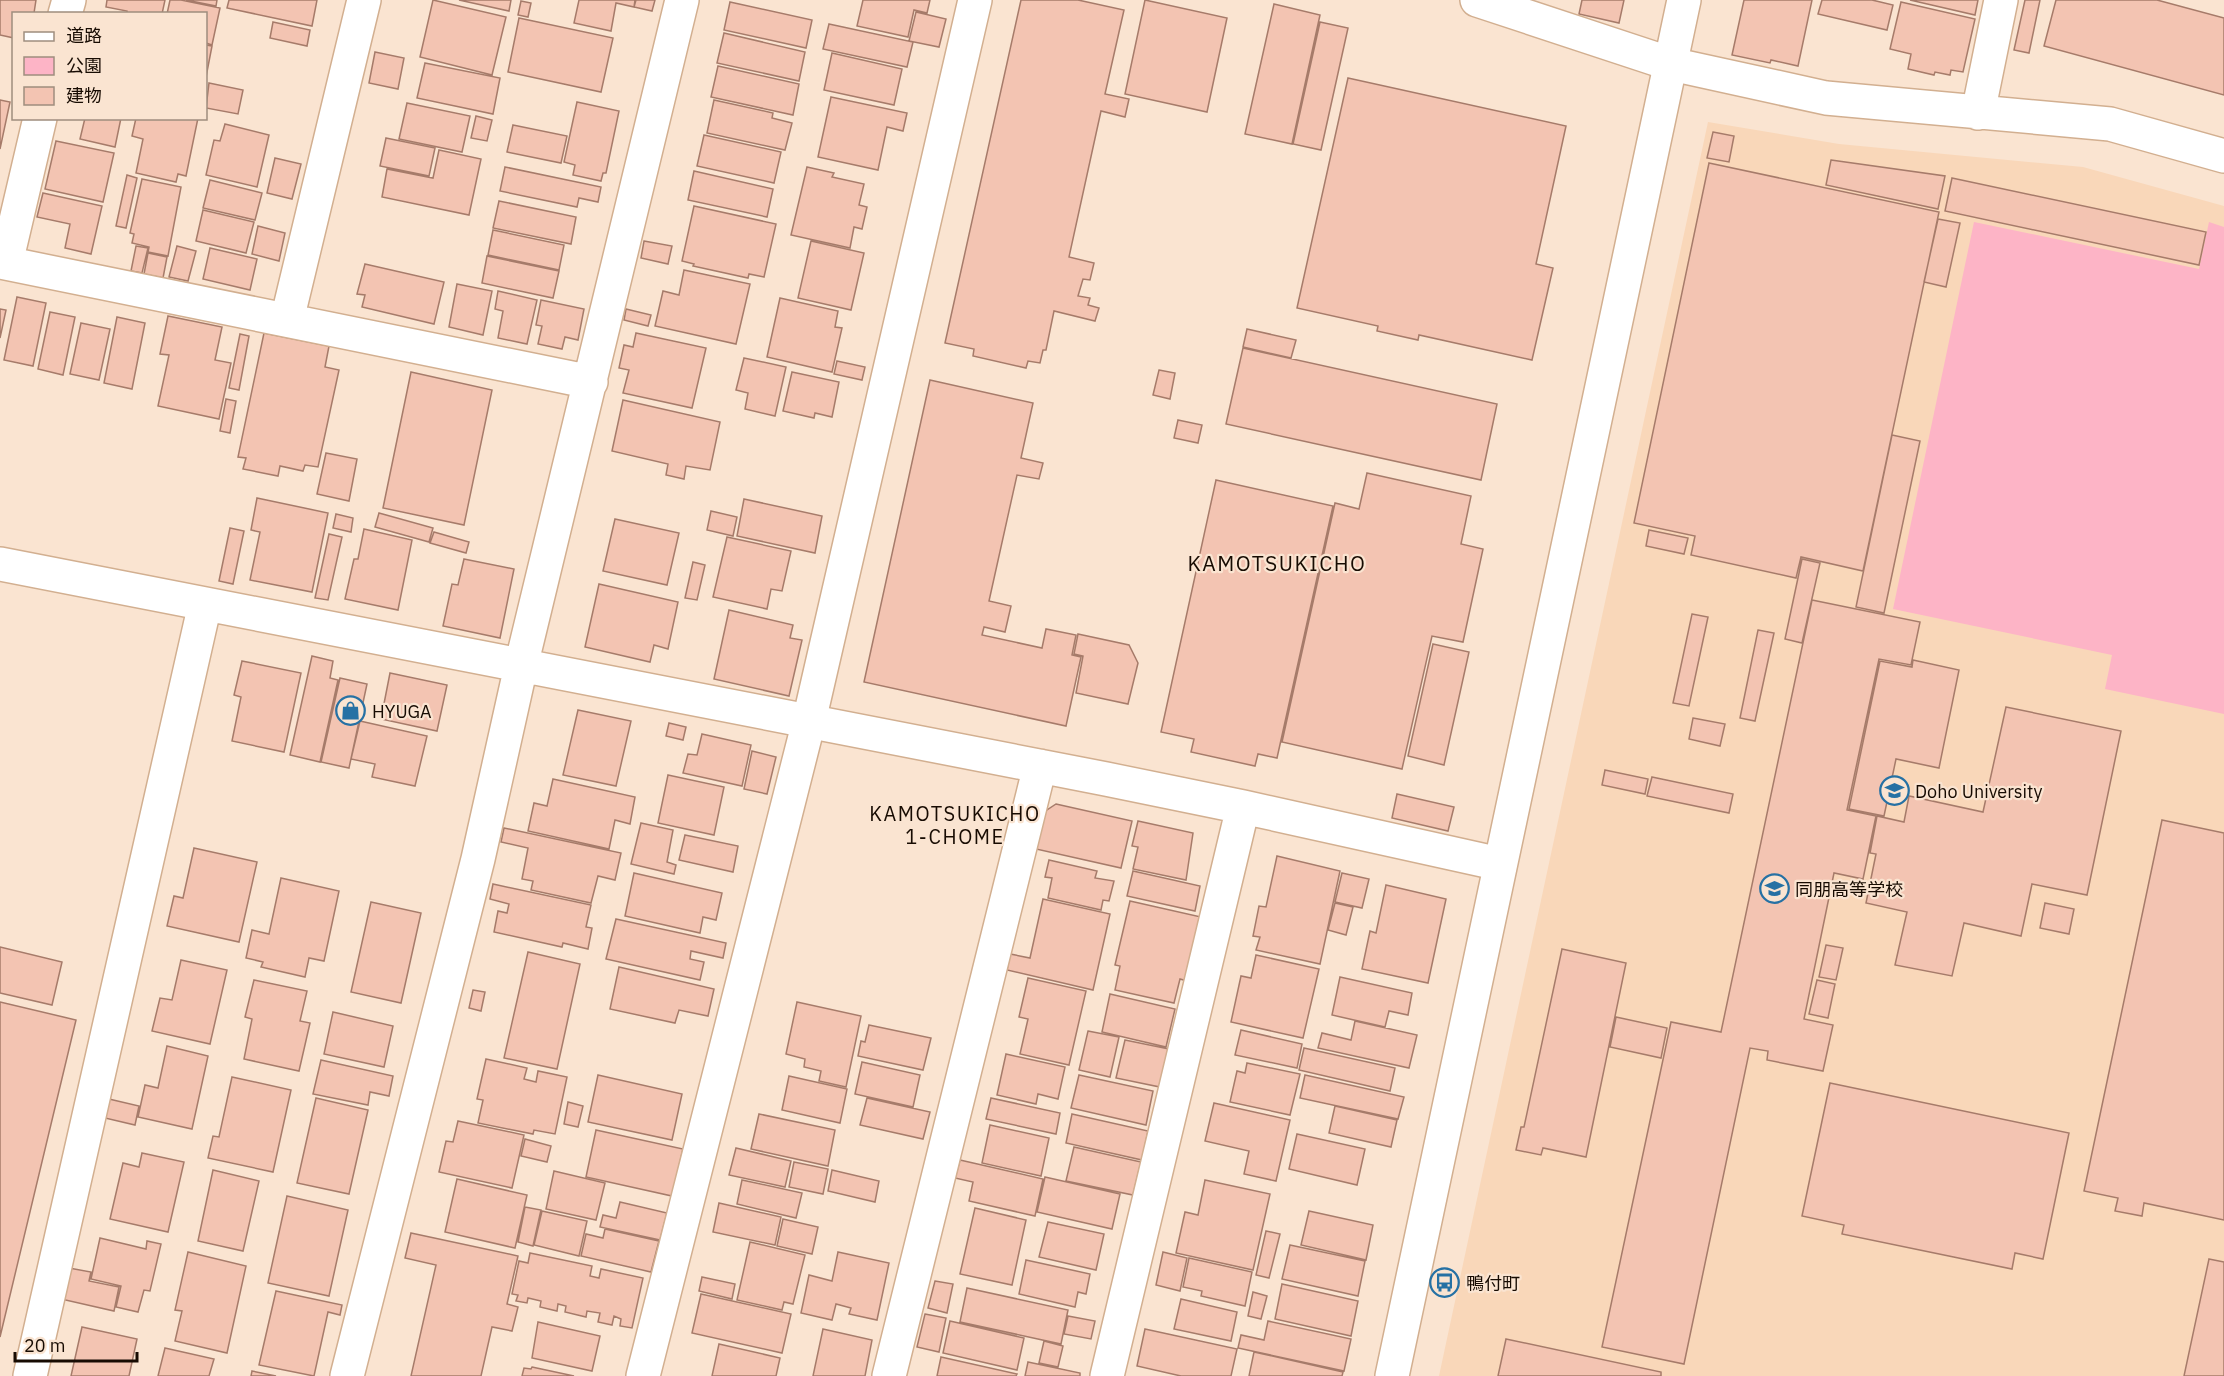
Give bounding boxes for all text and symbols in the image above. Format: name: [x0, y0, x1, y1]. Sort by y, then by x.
legend: [12, 12, 207, 120]
text: 道路: [66, 24, 102, 47]
text: 公園: [66, 54, 102, 77]
text: 建物: [66, 84, 102, 107]
district label: KAMOTSUKICHO: [1188, 549, 1366, 577]
shop icon: HYUGA: [335, 695, 367, 727]
place label: HYUGA: [372, 700, 432, 723]
school or university icon: Doho University: [1878, 775, 1910, 807]
place label: Doho University: [1915, 780, 2042, 803]
district label: KAMOTSUKICHO 1-CHOME: [869, 800, 1041, 850]
school or university icon: 同朋高等学校: [1758, 873, 1790, 905]
place label: 同朋高等学校: [1795, 878, 1903, 901]
bus stop icon: 鴨付町: [1429, 1267, 1461, 1299]
place label: 鴨付町: [1466, 1272, 1520, 1295]
scale bar: [15, 1325, 136, 1363]
text: 20 m: [24, 1334, 66, 1357]

